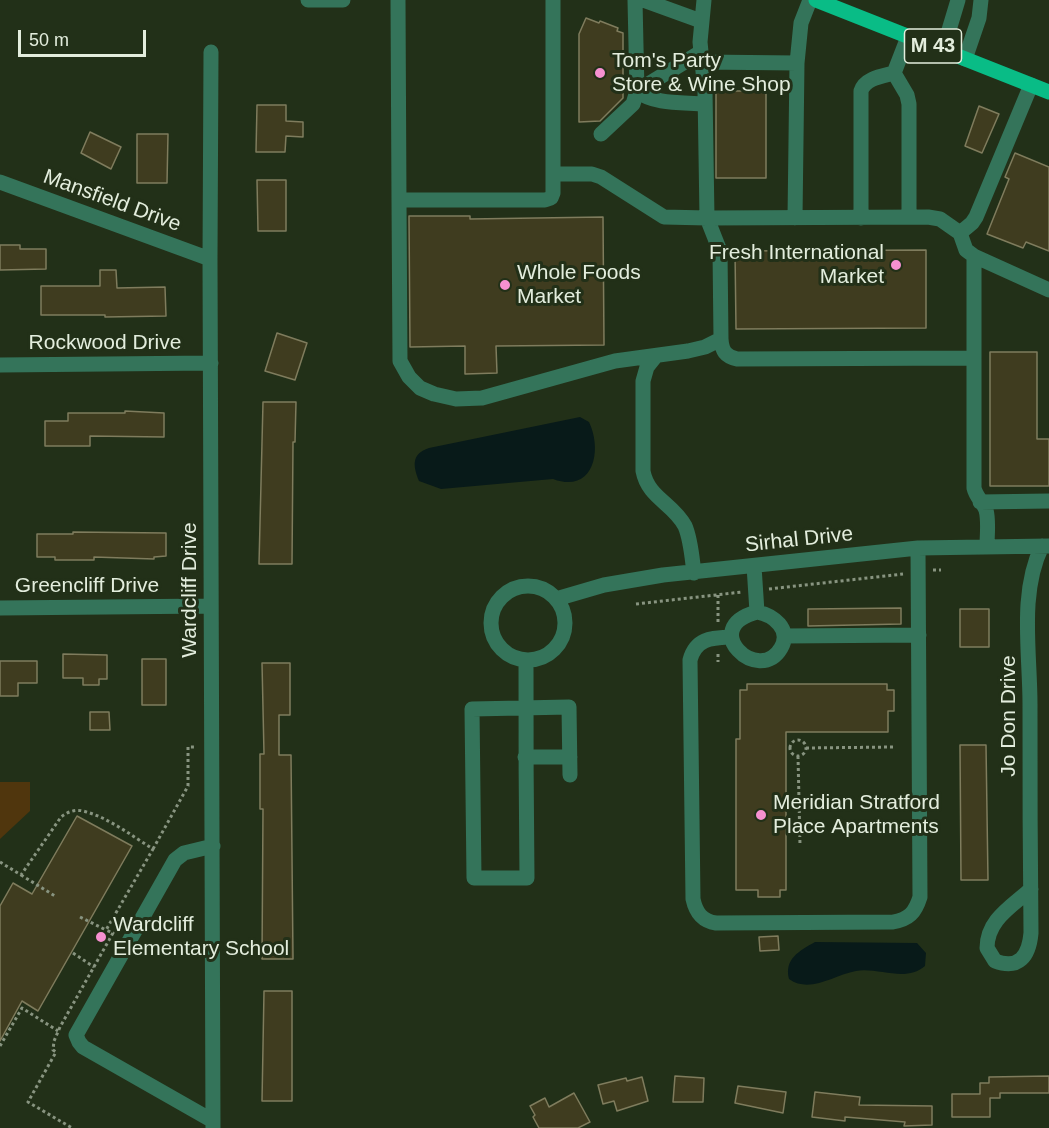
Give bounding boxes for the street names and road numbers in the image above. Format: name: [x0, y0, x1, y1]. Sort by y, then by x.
road number: M 43: [904, 29, 962, 63]
street label: Mansfield Drive: [40, 164, 184, 238]
street label: Rockwood Drive: [29, 330, 181, 356]
street label: Wardcliff Drive: [177, 522, 203, 658]
street label: Sirhal Drive: [744, 522, 854, 558]
street label: Greencliff Drive: [15, 573, 159, 599]
street label: Jo Don Drive: [996, 655, 1022, 777]

